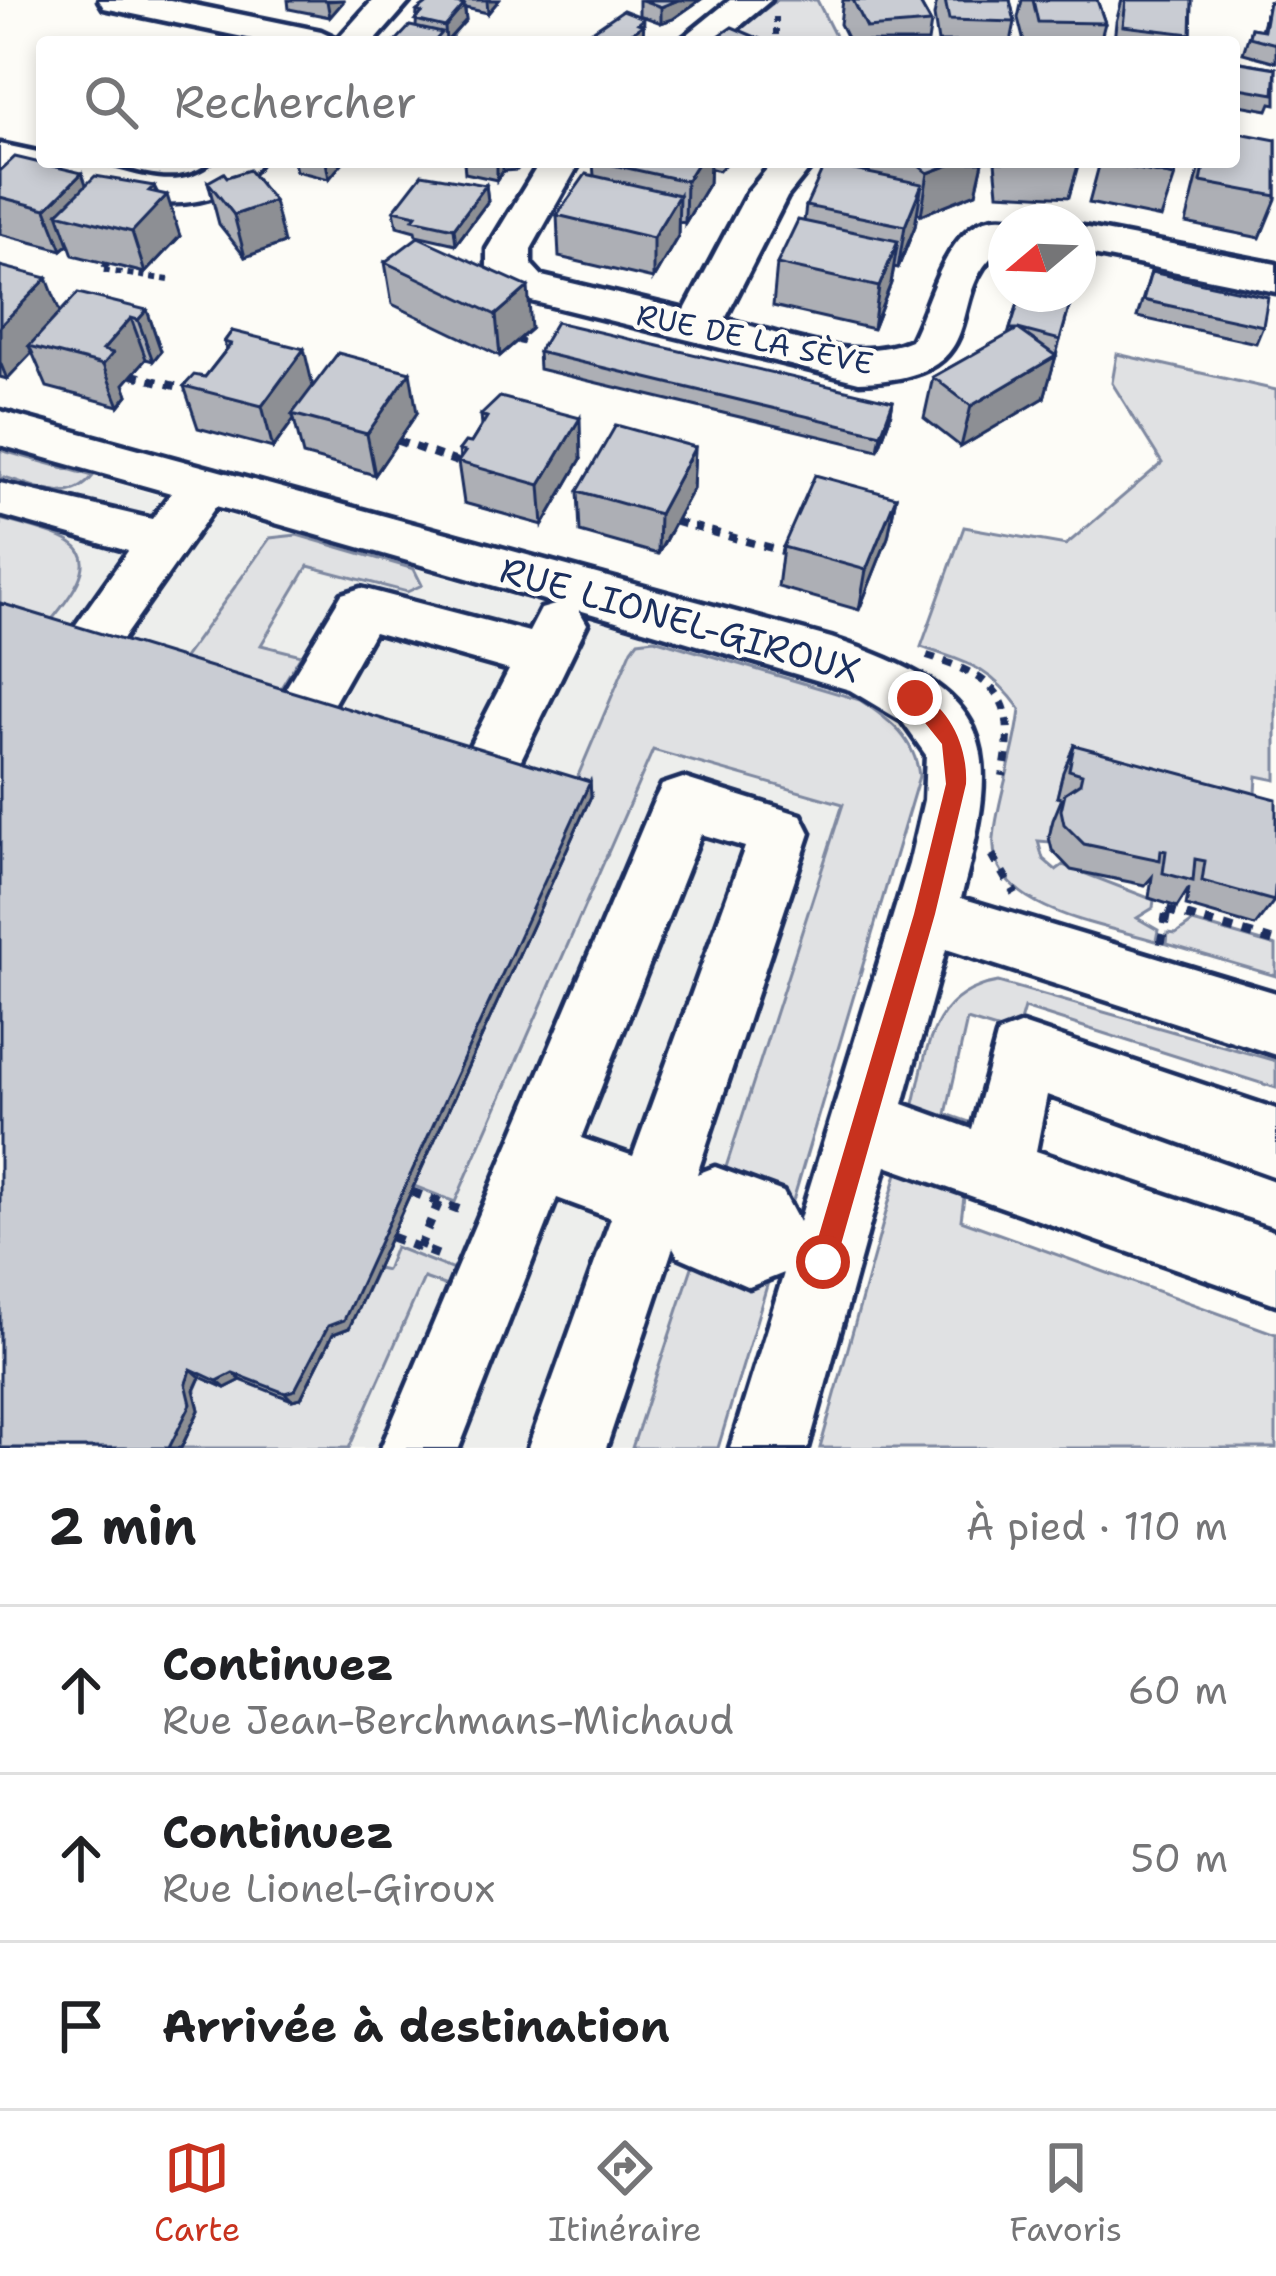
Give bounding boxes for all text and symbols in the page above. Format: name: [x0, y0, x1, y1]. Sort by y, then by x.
search box: [36, 36, 1240, 168]
icon: search: [78, 69, 144, 135]
text: Rechercher: [174, 72, 417, 132]
north arrow: [988, 204, 1096, 312]
street label: RUE DE LA SÈVE: [633, 294, 877, 384]
street label: RUE LIONEL-GIROUX: [494, 545, 866, 695]
route end: [888, 671, 942, 725]
route start: [796, 1235, 850, 1289]
text: 2 min: [48, 1492, 197, 1560]
text: À pied · 110 m: [966, 1500, 1228, 1552]
text: Continuez: [162, 1634, 394, 1694]
icon: ahead: [48, 1657, 114, 1723]
text: 60 m: [1128, 1664, 1228, 1716]
text: Rue Jean-Berchmans-Michaud: [162, 1694, 734, 1746]
text: Continuez: [162, 1802, 394, 1862]
icon: ahead: [48, 1825, 114, 1891]
text: 50 m: [1130, 1832, 1228, 1884]
text: Rue Lionel-Giroux: [162, 1862, 495, 1914]
icon: arrive: [48, 1993, 114, 2059]
text: Arrivée à destination: [162, 1996, 670, 2056]
tab: Carte: [154, 2135, 240, 2252]
tab: Itinéraire: [548, 2135, 702, 2252]
tab: Favoris: [1009, 2135, 1122, 2252]

